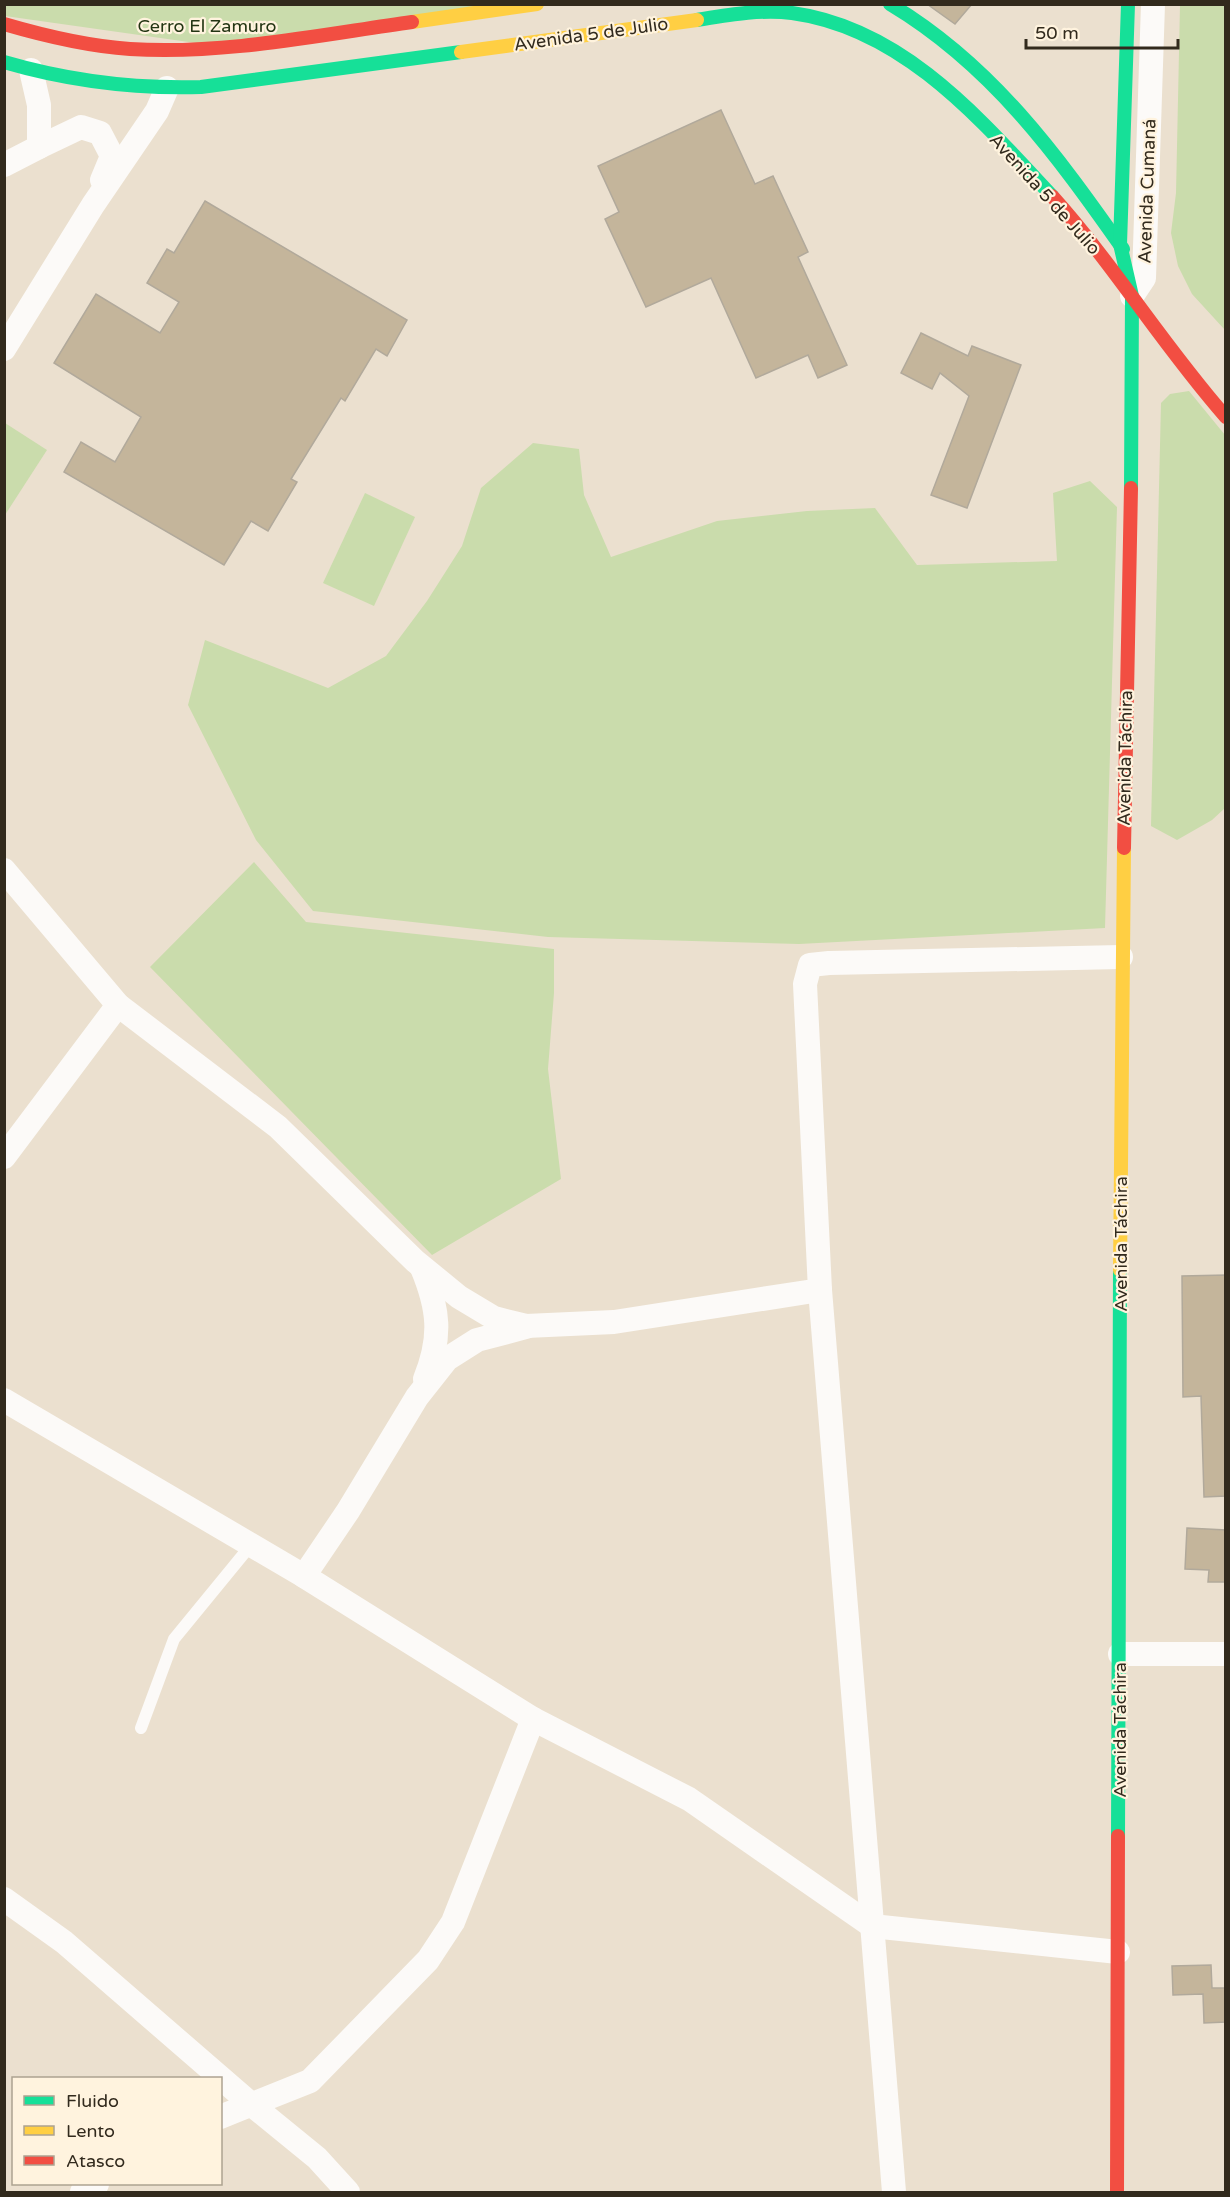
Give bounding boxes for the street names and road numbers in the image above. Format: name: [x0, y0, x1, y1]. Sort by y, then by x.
street label: Avenida 5 de Julio: [512, 12, 670, 56]
street label: Avenida Cumaná: [1133, 118, 1161, 264]
street label: Avenida 5 de Julio: [985, 129, 1105, 259]
street label: Avenida Táchira: [1113, 690, 1137, 826]
street label: Avenida Táchira: [1110, 1176, 1132, 1312]
street label: Avenida Táchira: [1109, 1662, 1131, 1798]

